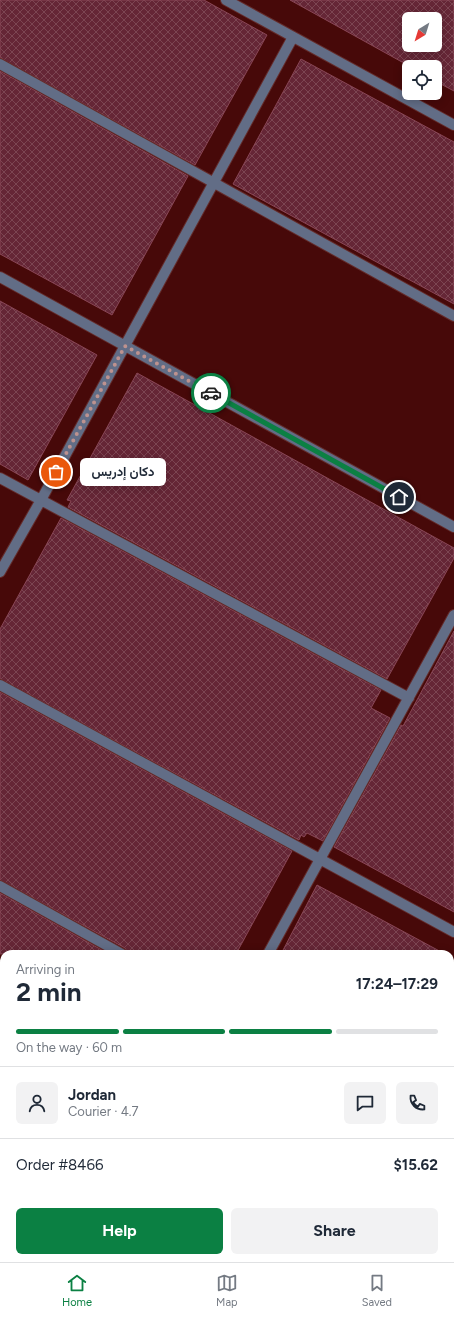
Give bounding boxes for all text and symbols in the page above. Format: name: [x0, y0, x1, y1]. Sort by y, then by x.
north arrow: [402, 12, 442, 52]
map controls: [402, 12, 442, 100]
button: locate: [402, 60, 442, 100]
courier: [191, 373, 231, 413]
icon: car: [200, 382, 222, 404]
pin: [39, 455, 73, 489]
callout: دكان إدريس: [80, 458, 166, 486]
icon: bag: [45, 461, 67, 483]
text: دكان إدريس: [92, 464, 154, 479]
pin: [382, 480, 416, 514]
icon: home: [388, 486, 410, 508]
text: Arriving in: [16, 962, 75, 977]
text: 17:24–17:29: [356, 975, 438, 993]
text: 2 min: [16, 976, 82, 1008]
text: On the way · 60 m: [16, 1040, 122, 1055]
button: person: [16, 1082, 58, 1124]
button: chat: [344, 1082, 386, 1124]
button: phone: [396, 1082, 438, 1124]
text: Jordan: [68, 1086, 116, 1104]
text: Courier · 4.7: [68, 1104, 139, 1119]
text: Order #8466: [16, 1156, 103, 1174]
text: $15.62: [394, 1156, 438, 1174]
button: Help: [16, 1208, 223, 1254]
button: Share: [231, 1208, 438, 1254]
tab: Home: [62, 1272, 92, 1309]
tab: Map: [216, 1272, 238, 1309]
tab: Saved: [362, 1272, 392, 1309]

